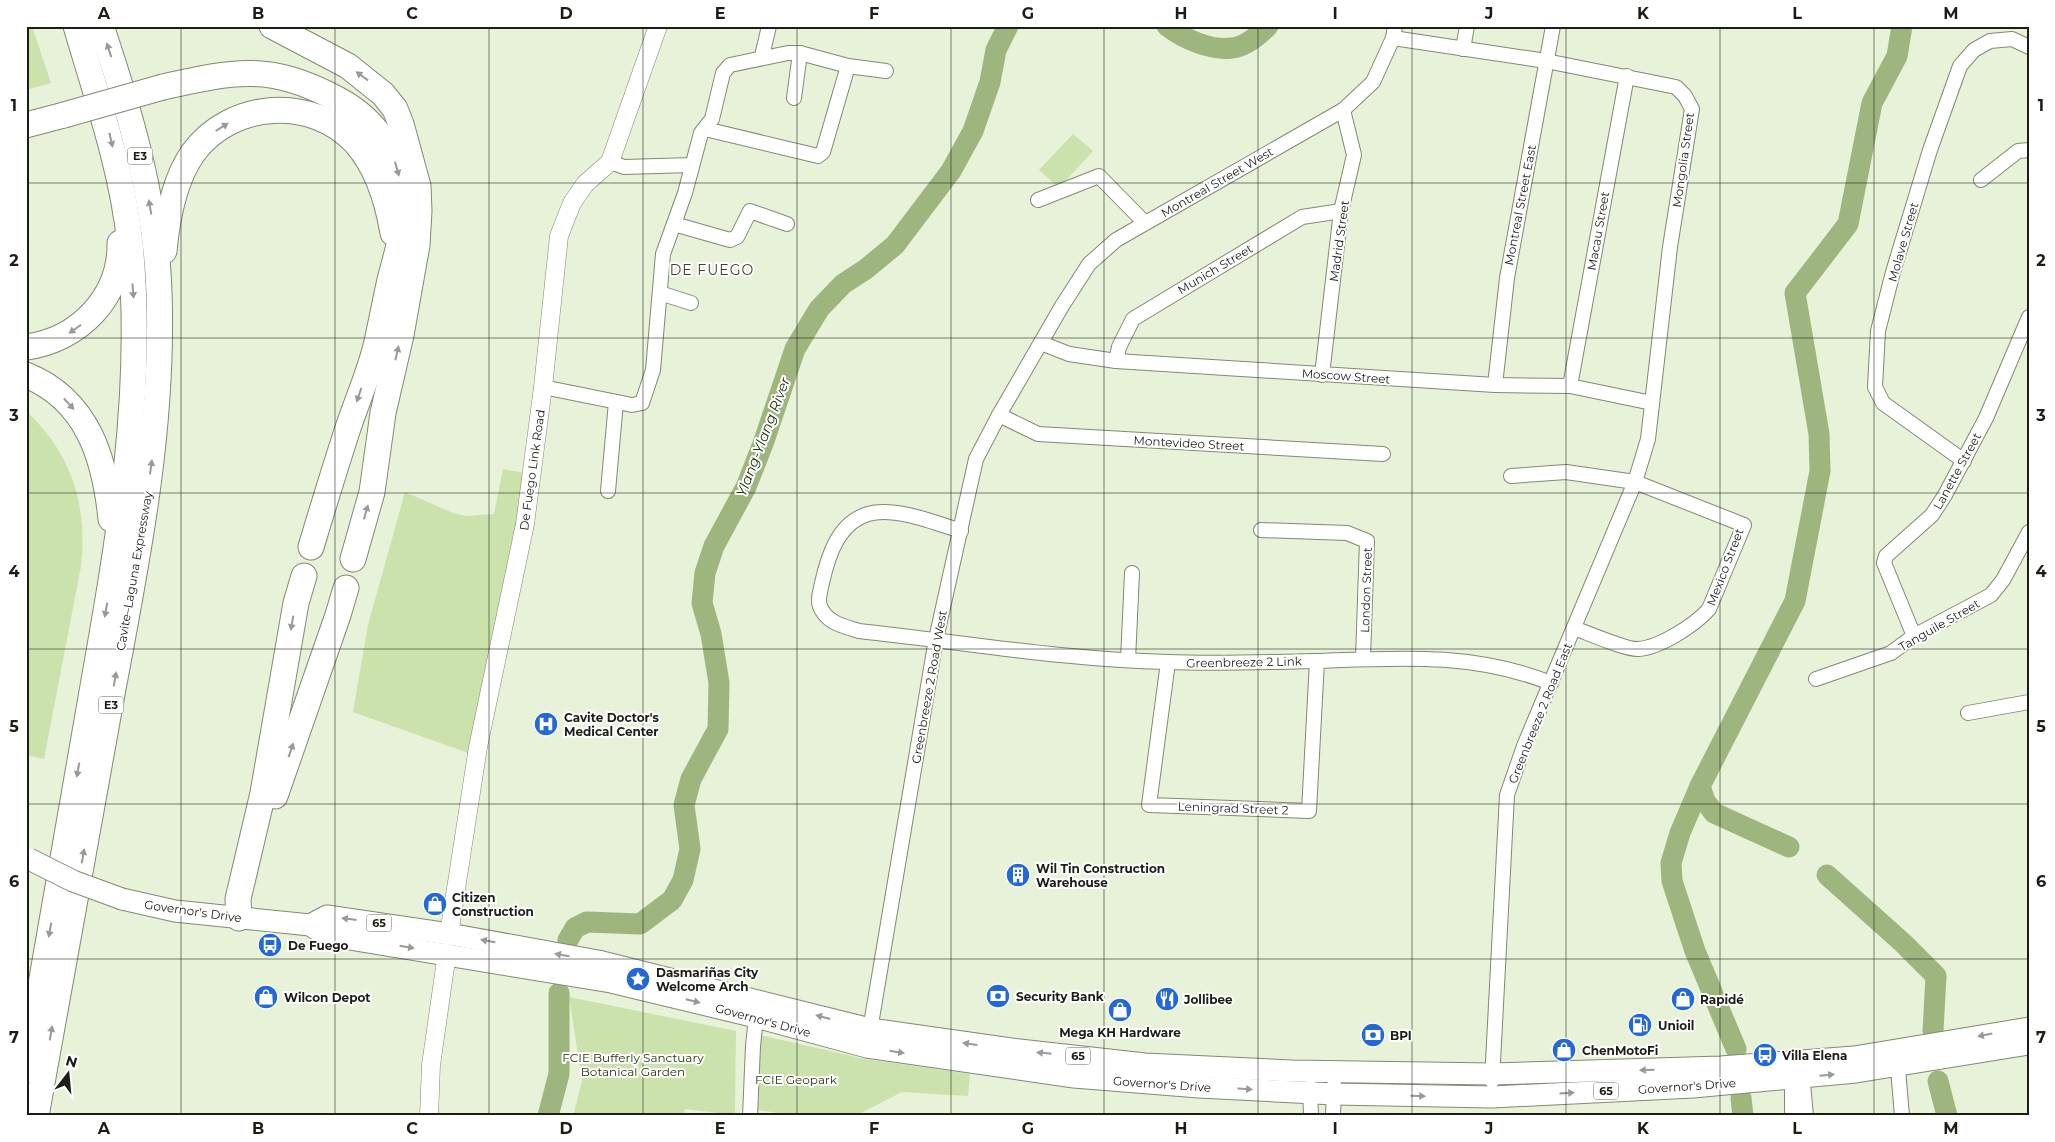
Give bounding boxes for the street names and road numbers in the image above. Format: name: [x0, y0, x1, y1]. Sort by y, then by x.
street label: Mongolia Street: [1669, 111, 1697, 208]
street label: Montreal Street East: [1501, 143, 1539, 266]
street label: Montreal Street West: [1158, 144, 1276, 220]
road number: E3: [128, 148, 152, 164]
street label: Macau Street: [1584, 190, 1612, 272]
street label: Madrid Street: [1326, 199, 1352, 283]
street label: Molave Street: [1884, 200, 1922, 284]
street label: Munich Street: [1175, 241, 1255, 297]
street label: Moscow Street: [1301, 365, 1391, 387]
street label: De Fuego Link Road: [516, 409, 548, 531]
street label: Lanette Street: [1930, 430, 1984, 512]
street label: Montevideo Street: [1133, 433, 1245, 453]
street label: Cavite–Laguna Expressway: [113, 490, 155, 652]
street label: Mexico Street: [1703, 526, 1747, 608]
street label: London Street: [1357, 547, 1375, 633]
street label: Tanguile Street: [1896, 596, 1982, 654]
street label: Greenbreeze 2 Road West: [908, 609, 950, 765]
street label: Greenbreeze 2 Road East: [1505, 640, 1575, 786]
street label: Greenbreeze 2 Link: [1186, 653, 1303, 671]
road number: E3: [98, 696, 124, 714]
street label: Leningrad Street 2: [1177, 799, 1289, 817]
street label: Governor's Drive: [143, 897, 243, 925]
road number: 65: [366, 914, 392, 931]
street label: Governor's Drive: [714, 1000, 812, 1040]
road number: 65: [1066, 1048, 1090, 1064]
street label: Governor's Drive: [1112, 1073, 1212, 1095]
street label: Governor's Drive: [1637, 1075, 1737, 1097]
road number: 65: [1594, 1082, 1618, 1100]

